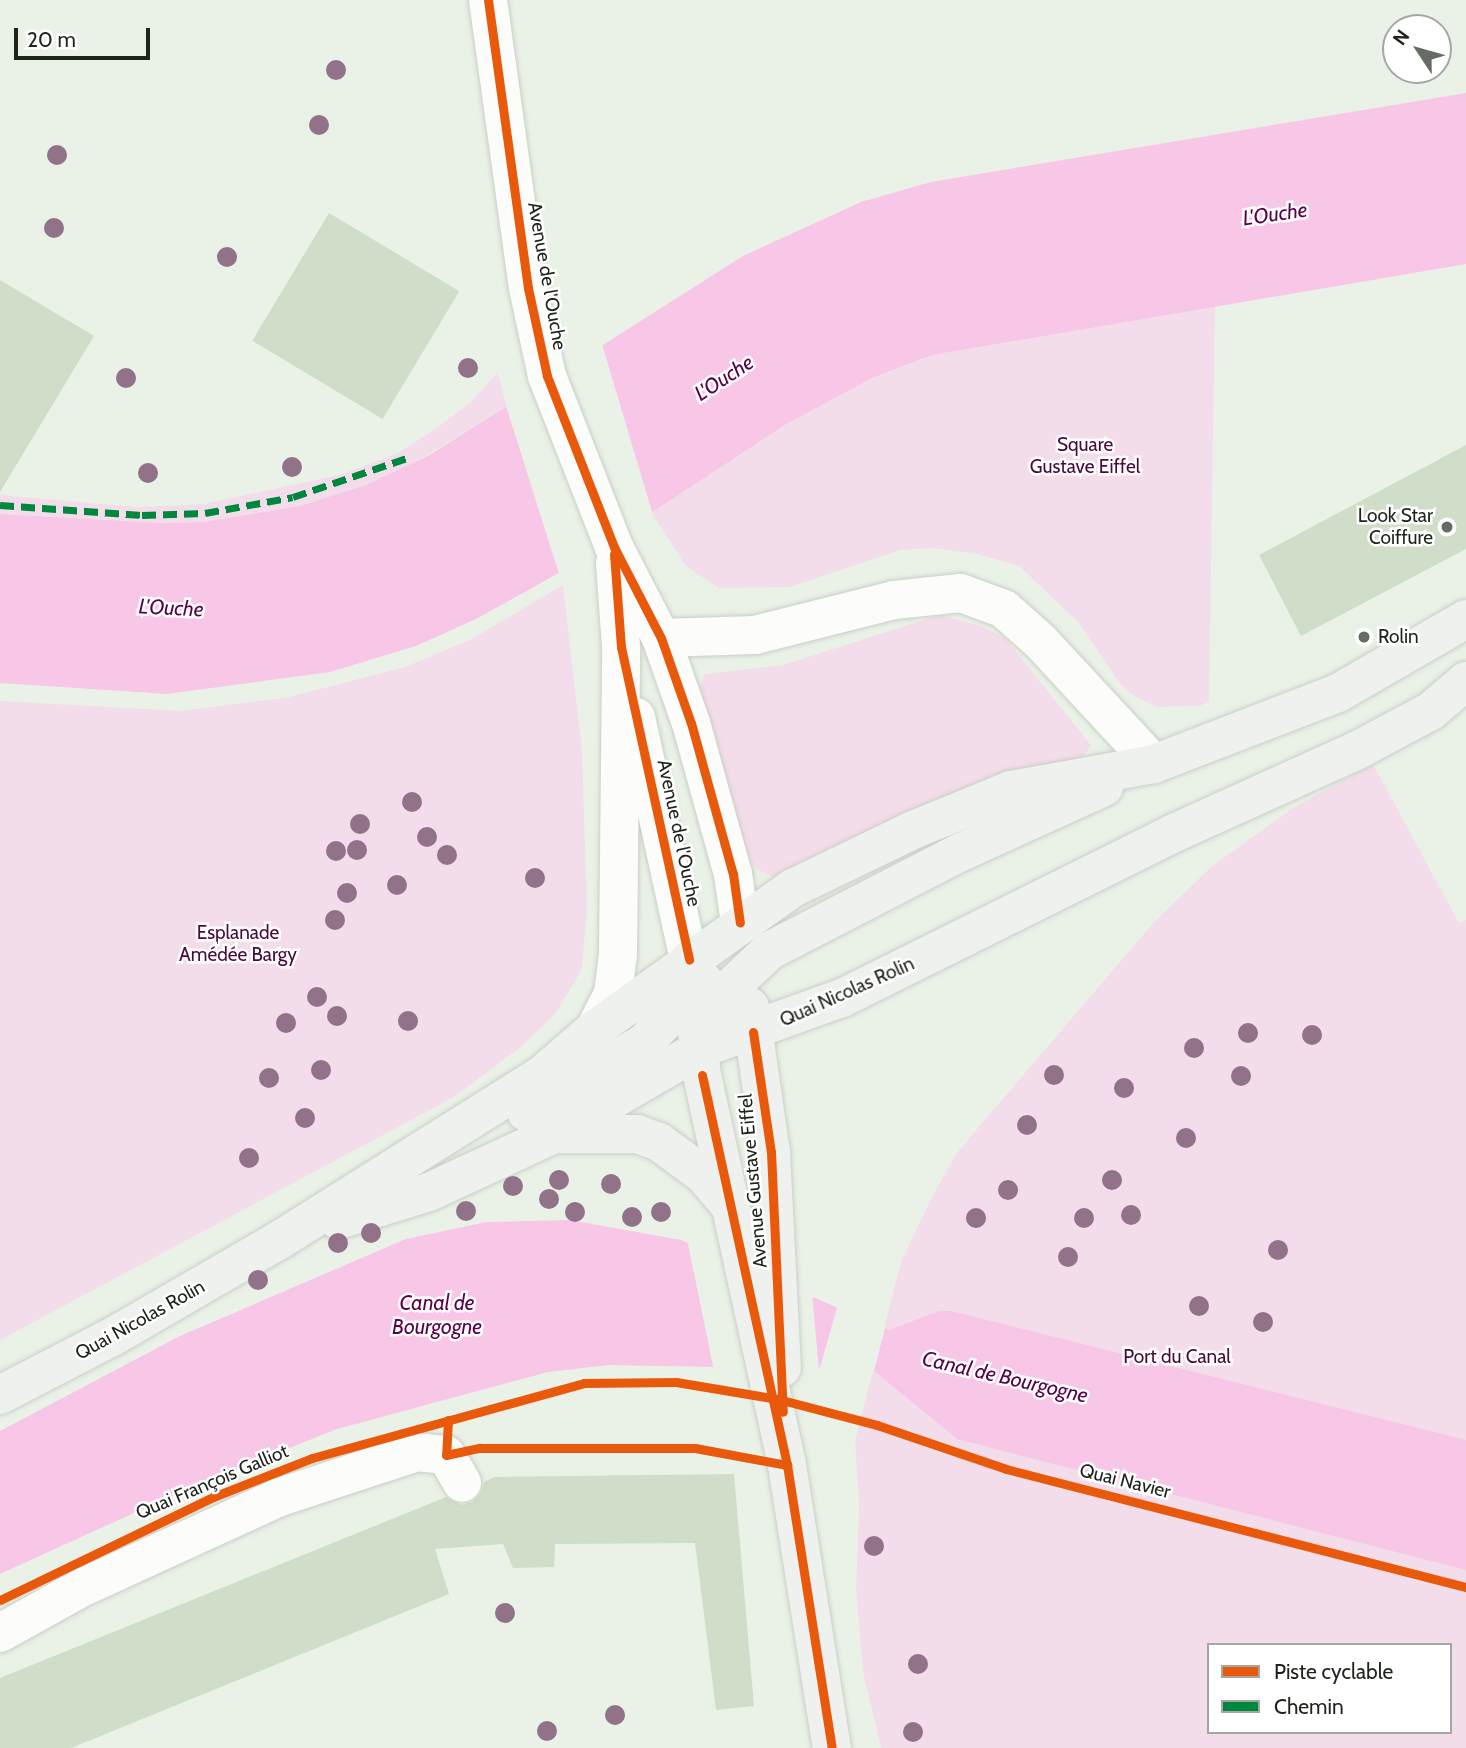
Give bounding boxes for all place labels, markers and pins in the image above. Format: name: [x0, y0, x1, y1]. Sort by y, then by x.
place label: Look Star Coiffure: [1358, 505, 1433, 549]
marker: Look Star Coiffure: [1439, 519, 1455, 535]
place label: Rolin: [1378, 626, 1419, 648]
marker: Rolin: [1356, 629, 1372, 645]

